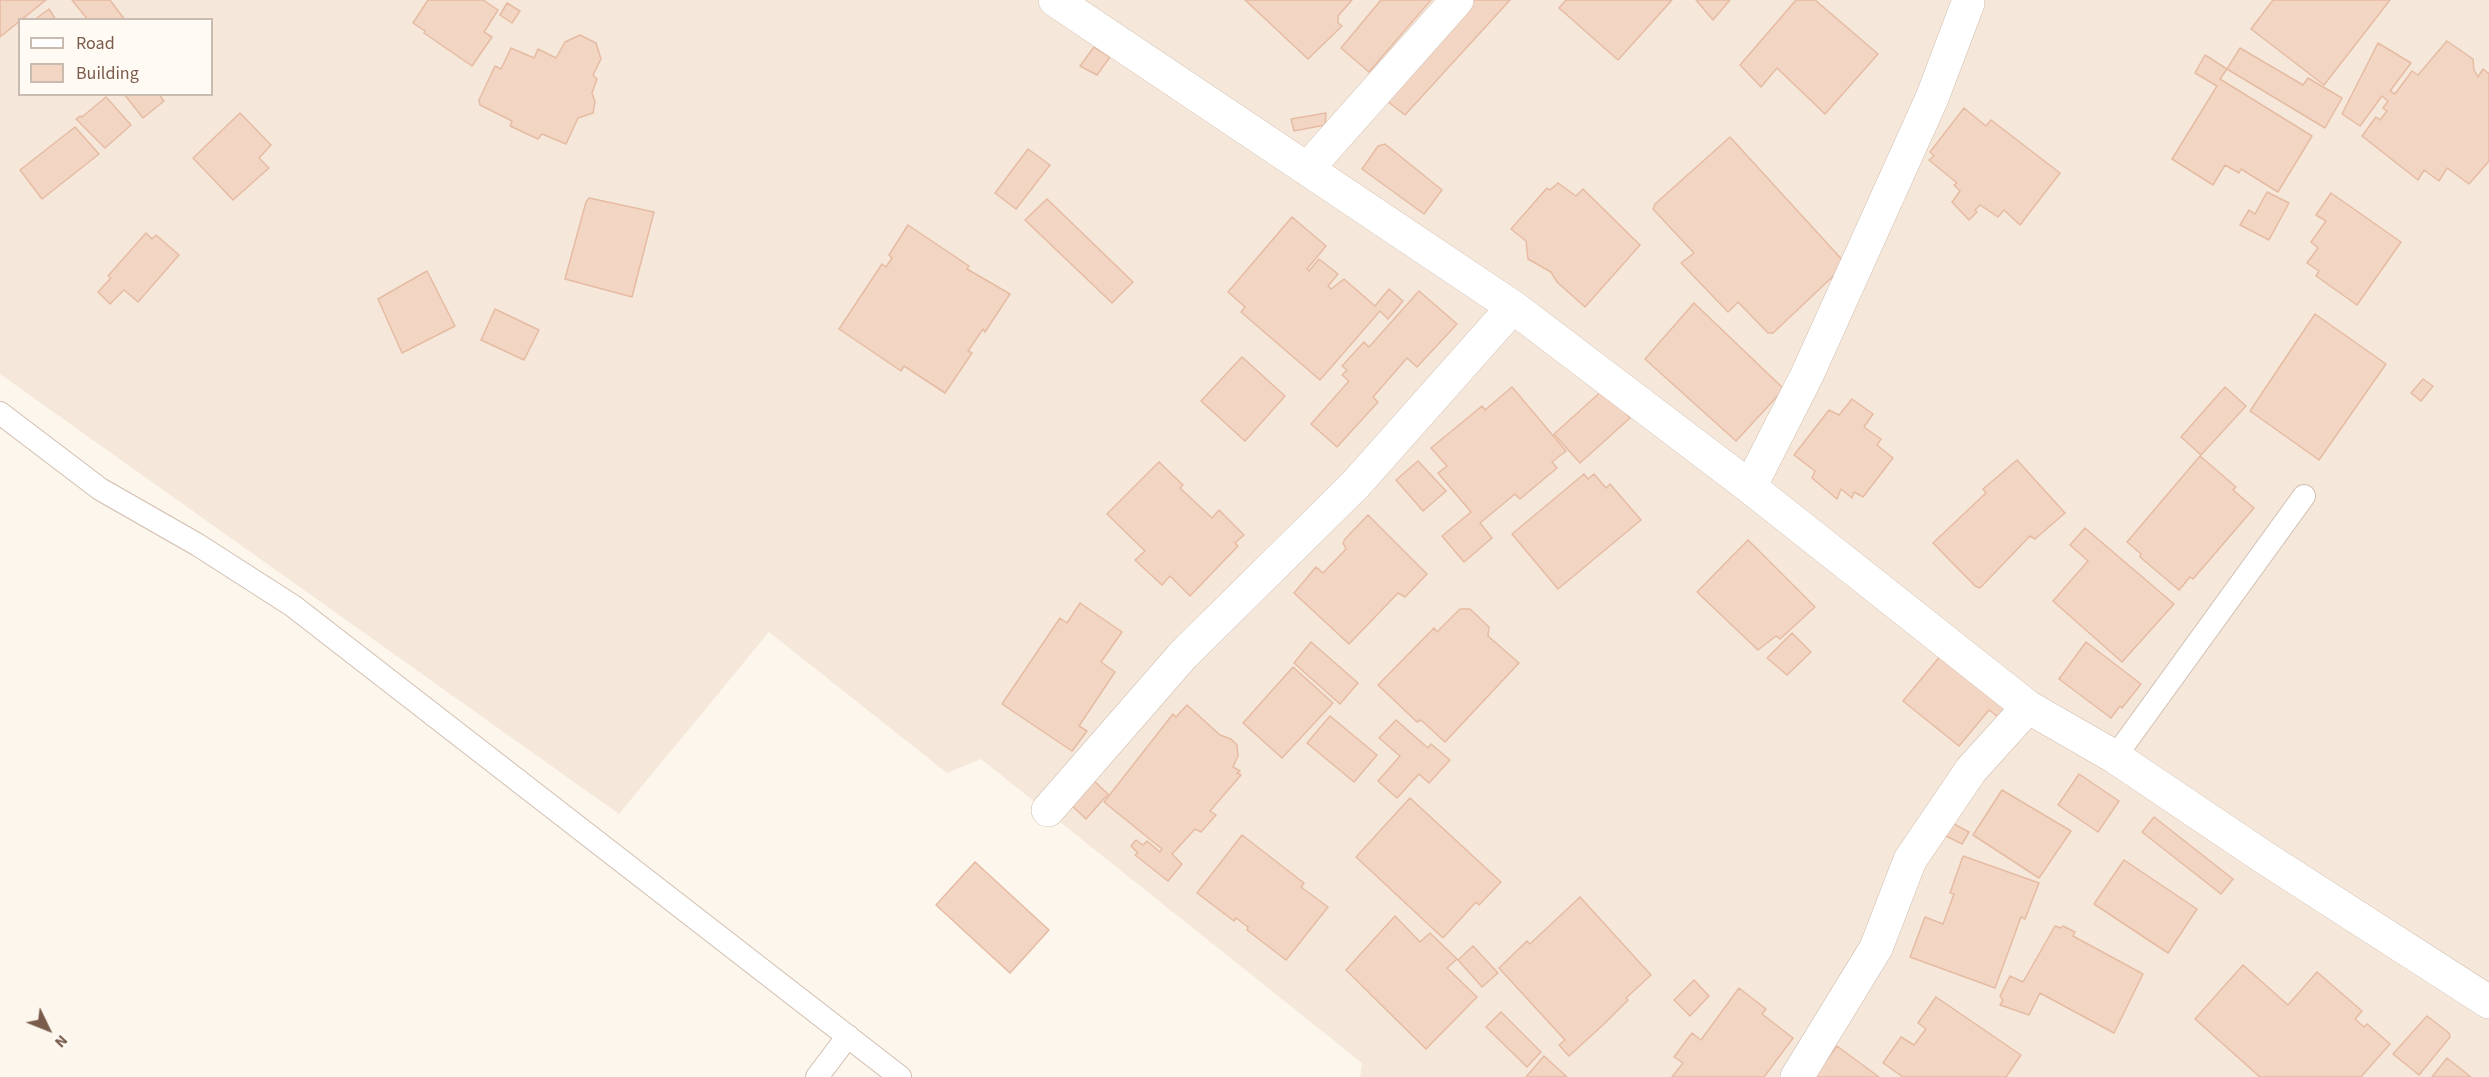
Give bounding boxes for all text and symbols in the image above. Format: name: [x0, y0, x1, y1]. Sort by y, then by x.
legend: [18, 18, 213, 96]
text: Road: [76, 31, 115, 56]
text: Building: [76, 61, 139, 86]
north arrow: [18, 999, 78, 1059]
text: N: [49, 1030, 73, 1053]

